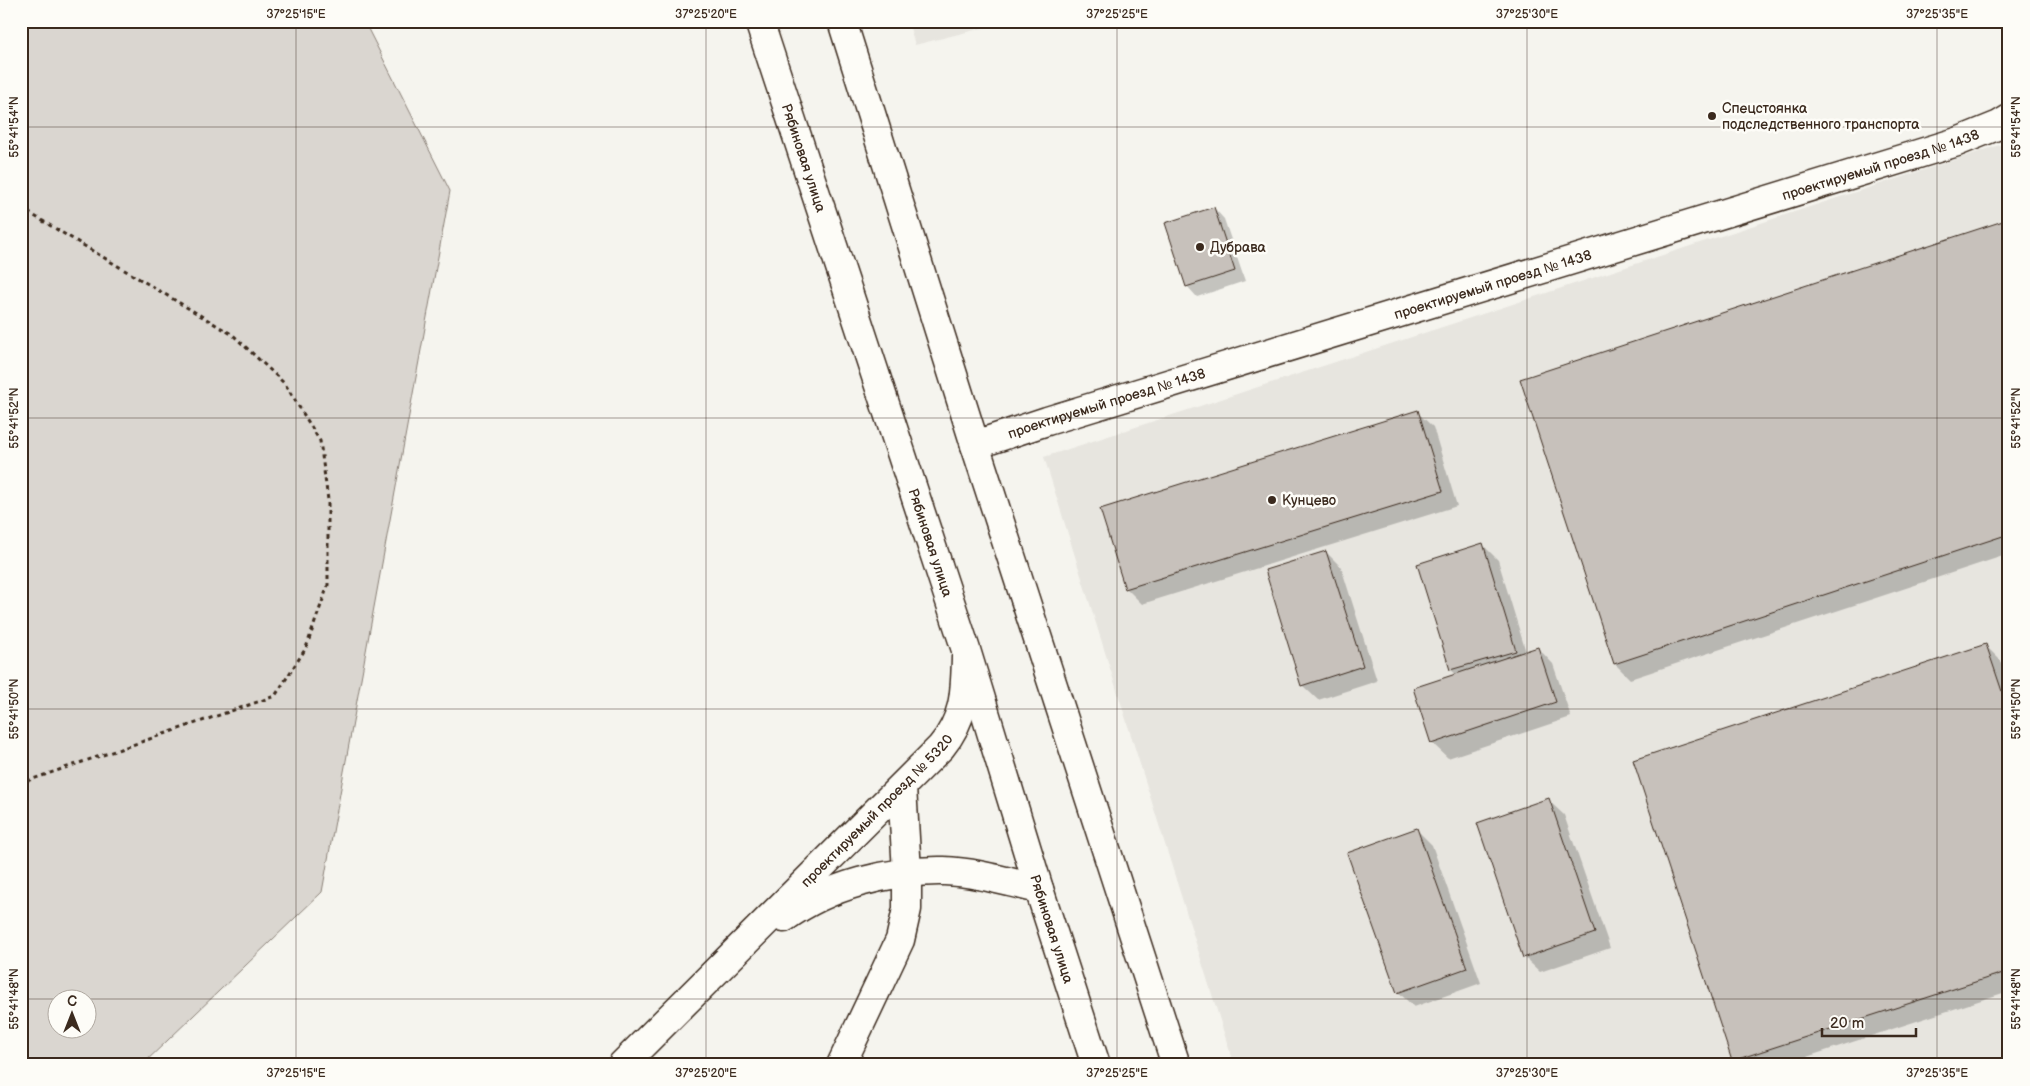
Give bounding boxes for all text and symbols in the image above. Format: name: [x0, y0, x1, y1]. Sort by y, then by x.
text: 37°25'15"E: [266, 7, 326, 22]
text: 37°25'20"E: [675, 7, 737, 22]
text: 37°25'25"E: [1086, 7, 1148, 22]
text: 37°25'30"E: [1496, 7, 1558, 22]
text: 37°25'35"E: [1906, 7, 1968, 22]
text: 55°41'54"N: [7, 96, 22, 158]
text: 55°41'54"N: [2009, 96, 2024, 158]
place label: Спецстоянка подследственного транспорта: [1722, 100, 1920, 133]
street label: Рябиновая улица: [778, 101, 830, 215]
marker: Спецстоянка подследственного транспорта: [1706, 110, 1718, 122]
street label: проектируемый проезд № 1438: [1780, 125, 1982, 204]
place label: Дубрава: [1210, 239, 1267, 256]
marker: Дубрава: [1194, 241, 1206, 253]
street label: проектируемый проезд № 1438: [1392, 246, 1594, 323]
street label: проектируемый проезд № 1438: [1006, 364, 1207, 442]
text: 55°41'52"N: [7, 387, 22, 449]
text: 55°41'52"N: [2009, 387, 2024, 449]
street label: Рябиновая улица: [905, 486, 957, 600]
place label: Кунцево: [1282, 492, 1336, 509]
marker: Кунцево: [1266, 494, 1278, 506]
text: 55°41'50"N: [7, 678, 22, 740]
text: 55°41'50"N: [2009, 678, 2024, 740]
street label: проектируемый проезд № 5320: [797, 731, 956, 890]
street label: Рябиновая улица: [1027, 872, 1078, 986]
text: 55°41'48"N: [7, 968, 22, 1030]
text: 55°41'48"N: [2009, 968, 2024, 1030]
north arrow: [48, 988, 98, 1038]
text: С: [67, 993, 77, 1010]
scale bar: [1822, 1006, 1916, 1038]
text: 20 m: [1830, 1014, 1864, 1033]
text: 37°25'15"E: [266, 1066, 326, 1081]
text: 37°25'20"E: [675, 1066, 737, 1081]
text: 37°25'25"E: [1086, 1066, 1148, 1081]
text: 37°25'30"E: [1496, 1066, 1558, 1081]
text: 37°25'35"E: [1906, 1066, 1968, 1081]

